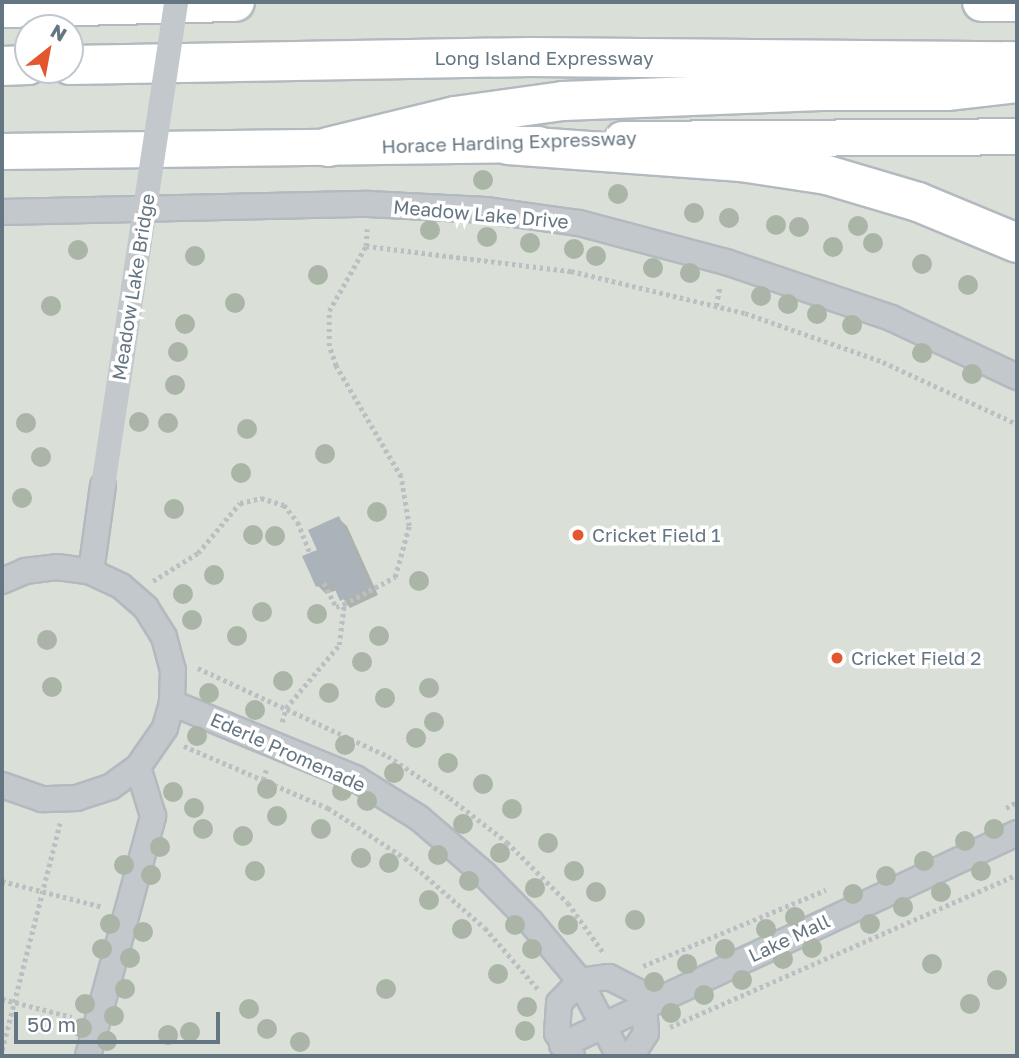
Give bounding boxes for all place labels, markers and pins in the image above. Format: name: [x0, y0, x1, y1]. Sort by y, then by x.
place label: Cricket Field 1: [592, 524, 720, 546]
marker: Cricket Field 1: [570, 527, 586, 543]
place label: Cricket Field 2: [851, 647, 981, 669]
marker: Cricket Field 2: [829, 650, 845, 666]

